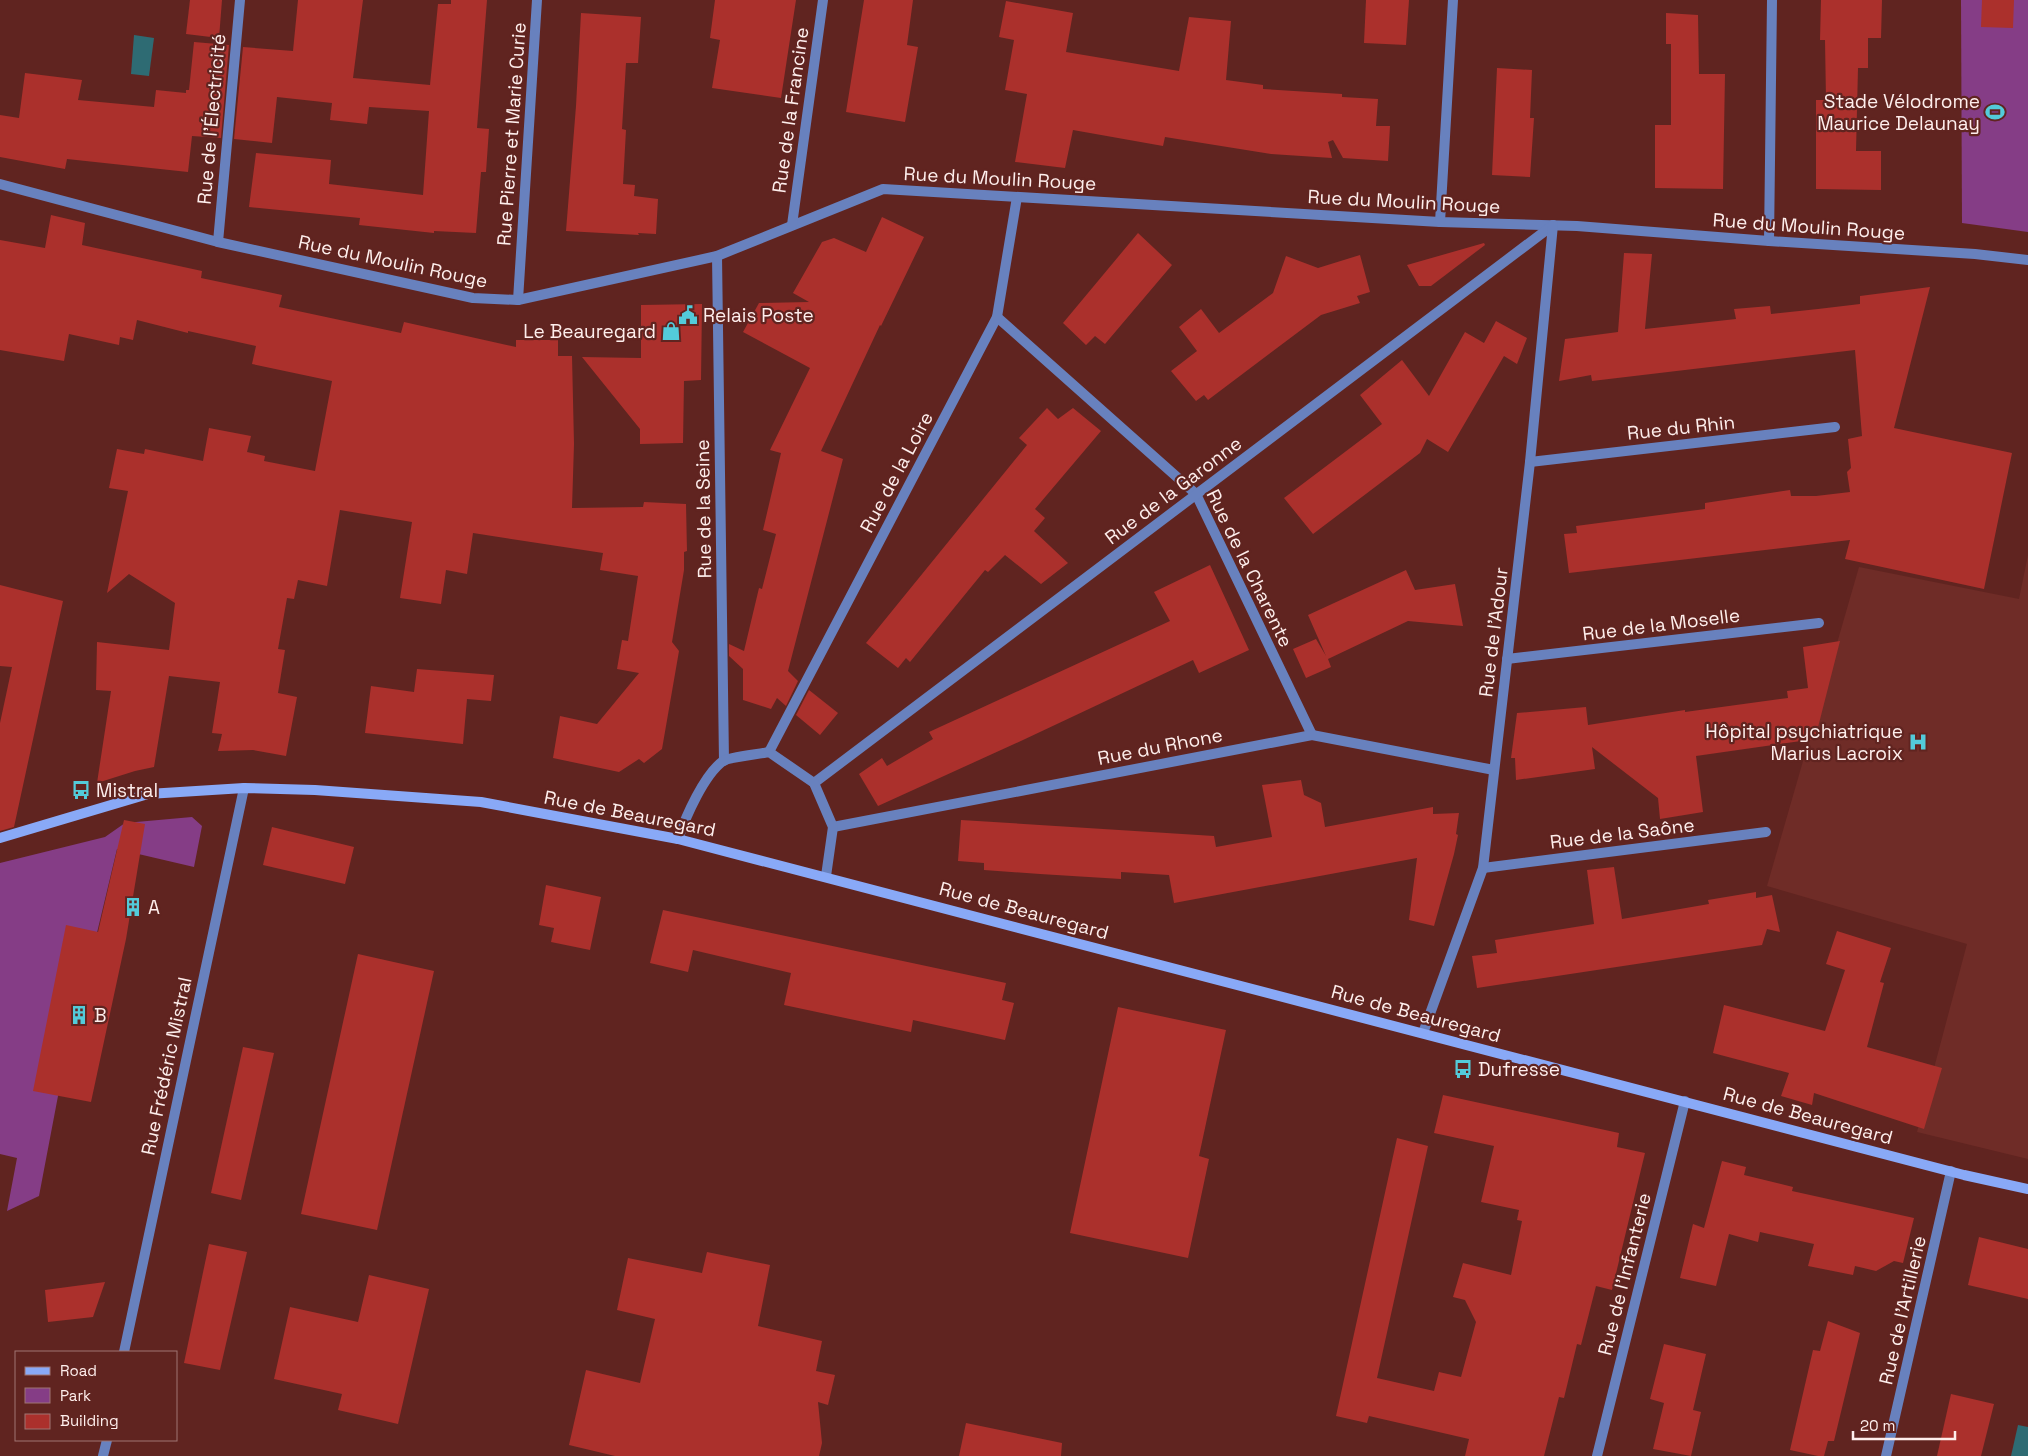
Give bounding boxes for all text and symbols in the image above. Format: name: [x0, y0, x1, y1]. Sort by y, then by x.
street label: Rue Pierre et Marie Curie: [491, 21, 532, 247]
street label: Rue de la Francine: [766, 26, 815, 195]
street label: Rue de l'Électricité: [192, 33, 231, 205]
place label: Stade Vélodrome Maurice Delaunay: [1817, 89, 1980, 136]
sports icon: Stade Vélodrome Maurice Delaunay: [1984, 101, 2006, 123]
street label: Rue du Moulin Rouge: [903, 161, 1097, 196]
street label: Rue du Moulin Rouge: [1307, 184, 1501, 219]
street label: Rue du Moulin Rouge: [1712, 207, 1906, 246]
street label: Rue du Moulin Rouge: [296, 229, 490, 294]
place label: Relais Poste: [703, 303, 814, 328]
public building icon: Relais Poste: [677, 304, 699, 326]
place label: Le Beauregard: [523, 319, 656, 344]
shop icon: Le Beauregard: [660, 320, 682, 342]
street label: Rue de la Loire: [854, 407, 939, 537]
street label: Rue du Rhin: [1626, 409, 1736, 446]
street label: Rue de la Garonne: [1100, 431, 1247, 550]
street label: Rue de la Seine: [690, 439, 717, 579]
street label: Rue de la Charente: [1201, 485, 1299, 651]
street label: Rue de l'Adour: [1473, 566, 1514, 698]
street label: Rue de la Moselle: [1581, 602, 1741, 647]
place label: Hôpital psychiatrique Marius Lacroix: [1705, 719, 1903, 766]
street label: Rue du Rhone: [1095, 722, 1225, 771]
hospital icon: Hôpital psychiatrique Marius Lacroix: [1907, 731, 1929, 753]
place label: Mistral: [96, 778, 158, 803]
bus stop icon: Mistral: [70, 779, 92, 801]
street label: Rue de Beauregard: [542, 785, 718, 842]
street label: Rue de la Saône: [1548, 812, 1696, 855]
street label: Rue de Beauregard: [936, 876, 1111, 945]
place label: A: [148, 895, 160, 920]
building icon: A: [122, 896, 144, 918]
street label: Rue Frédéric Mistral: [135, 975, 198, 1158]
street label: Rue de Beauregard: [1328, 979, 1503, 1048]
place label: B: [94, 1003, 107, 1028]
building icon: B: [68, 1004, 90, 1026]
place label: Dufresse: [1478, 1057, 1560, 1082]
bus stop icon: Dufresse: [1452, 1058, 1474, 1080]
street label: Rue de Beauregard: [1720, 1081, 1895, 1150]
street label: Rue de l'Infanterie: [1592, 1190, 1657, 1358]
street label: Rue de l'Artillerie: [1873, 1233, 1932, 1387]
legend: [15, 1351, 178, 1441]
text: Road: [60, 1361, 97, 1380]
text: Park: [60, 1386, 91, 1405]
scale bar: [1853, 1408, 1956, 1440]
text: Building: [60, 1411, 119, 1430]
text: 20 m: [1860, 1416, 1895, 1435]

